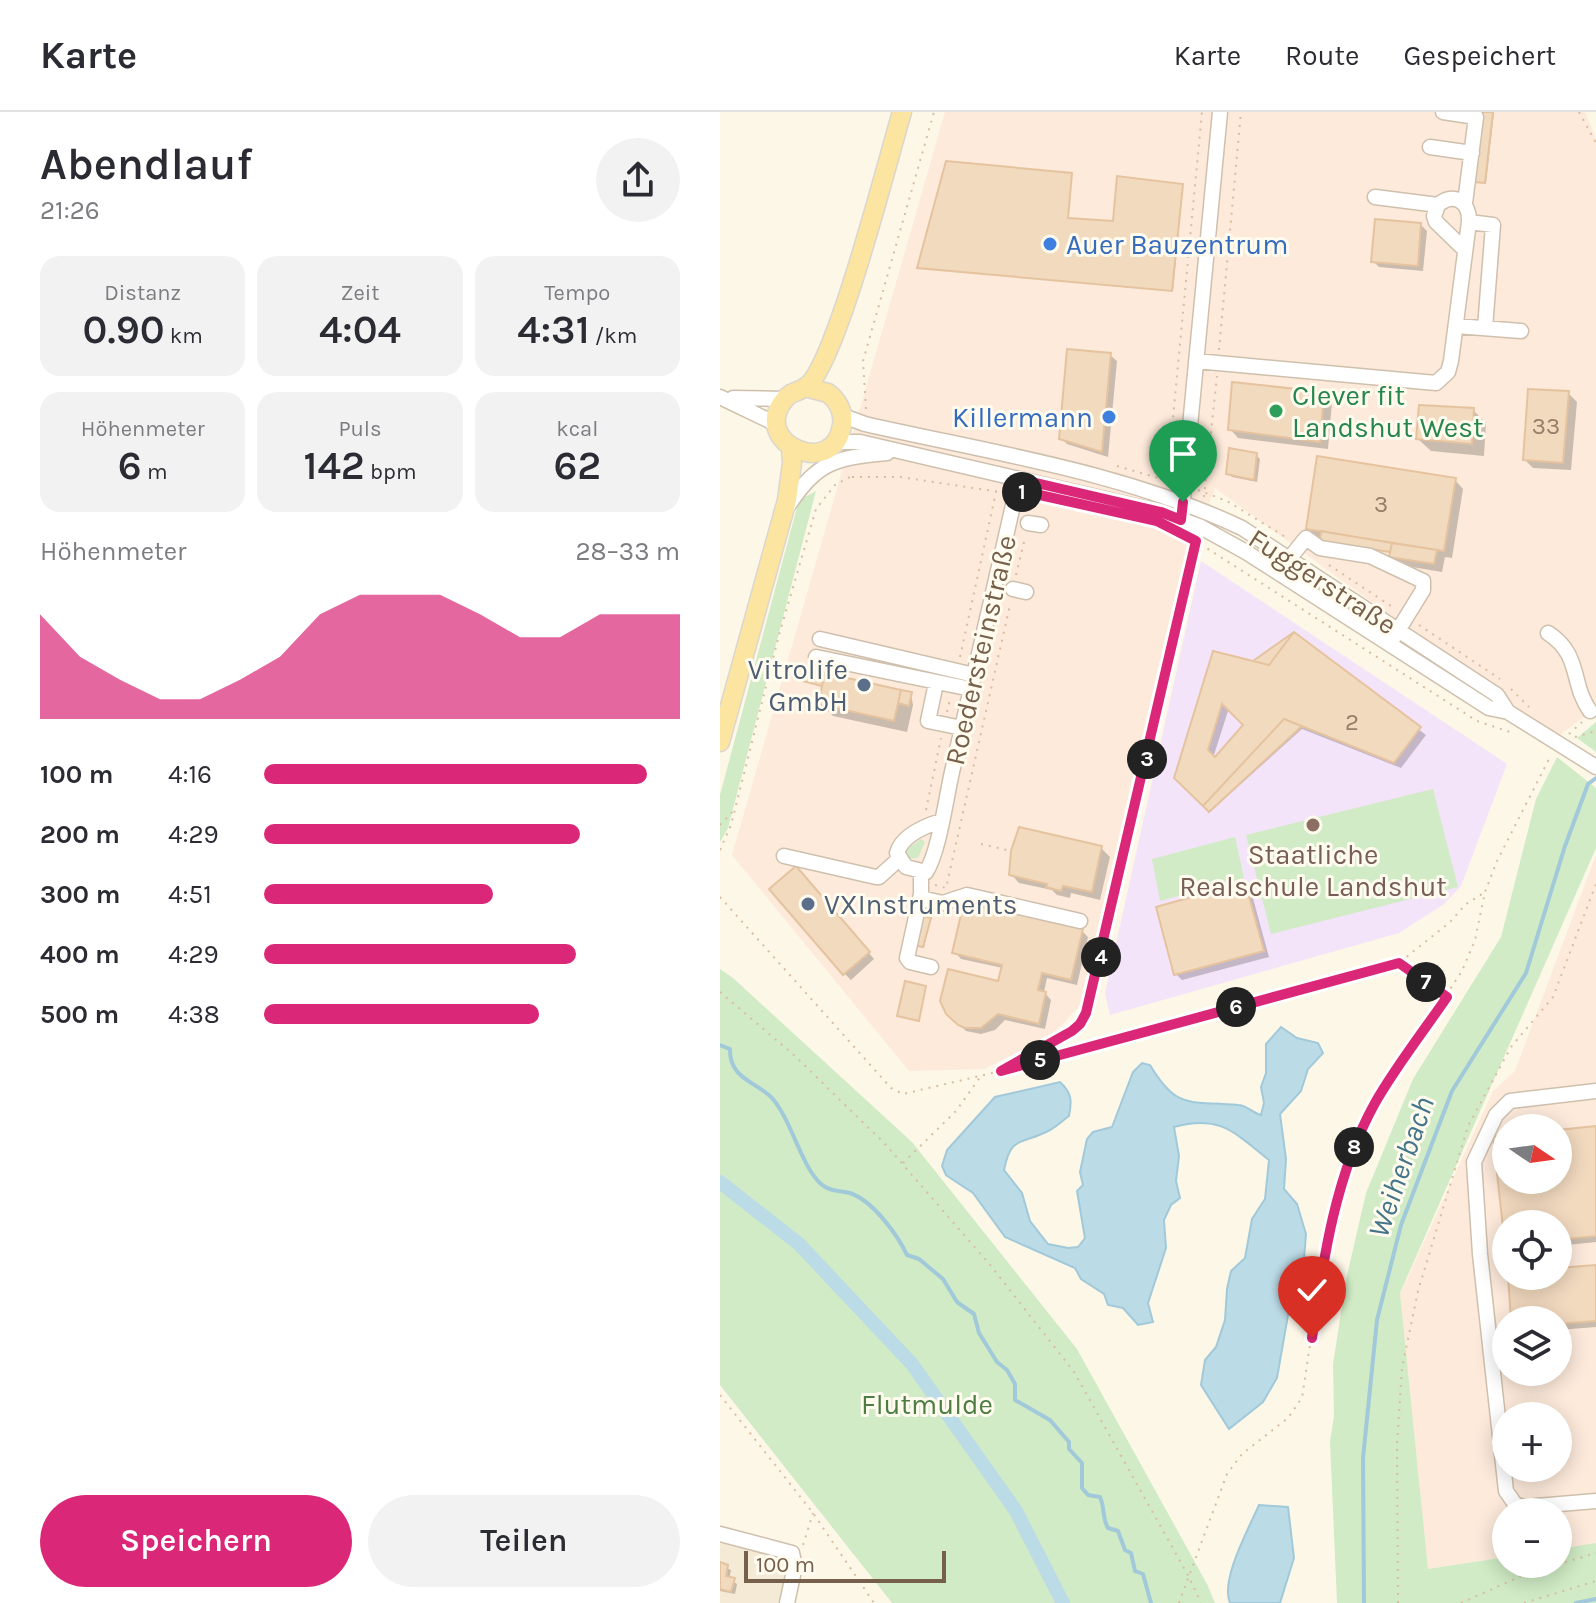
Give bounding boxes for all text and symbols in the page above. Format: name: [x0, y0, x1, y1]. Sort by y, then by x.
text: Karte: [40, 33, 137, 78]
text: Karte: [1174, 39, 1241, 72]
text: Route: [1285, 39, 1359, 72]
text: Gespeichert: [1403, 39, 1556, 72]
button: share: [596, 138, 680, 222]
text: Abendlauf: [40, 139, 252, 190]
text: 21:26: [40, 195, 100, 226]
place label: Auer Bauzentrum: [1066, 228, 1288, 261]
marker: Auer Bauzentrum: [1041, 235, 1059, 253]
text: Distanz: [104, 280, 181, 306]
text: Zeit: [340, 280, 380, 306]
text: Tempo: [544, 280, 610, 306]
text: 0.90: [83, 306, 165, 353]
text: 4:04: [319, 306, 401, 353]
text: 4:31: [517, 306, 590, 353]
text: km: [165, 323, 203, 349]
text: /km: [590, 323, 637, 349]
place label: Clever fit Landshut West: [1292, 379, 1484, 444]
place label: Killermann: [952, 401, 1093, 434]
marker: Clever fit Landshut West: [1267, 402, 1285, 420]
marker: Killermann: [1100, 408, 1118, 426]
house number: 33: [1532, 412, 1560, 440]
text: Höhenmeter: [81, 416, 205, 442]
text: Puls: [338, 416, 382, 442]
text: kcal: [556, 416, 598, 442]
pin: [1149, 420, 1217, 502]
icon: arrive: [1161, 432, 1205, 476]
text: 6: [118, 442, 142, 489]
text: 142: [303, 442, 365, 489]
text: 62: [553, 442, 601, 489]
text: m: [142, 459, 168, 485]
text: bpm: [365, 459, 417, 485]
pin: 1: [1002, 472, 1042, 512]
text: 1: [1018, 479, 1026, 505]
house number: 3: [1374, 490, 1388, 518]
street label: Fuggerstraße: [1243, 521, 1403, 641]
street label: Roedersteinstraße: [938, 532, 1023, 768]
text: Höhenmeter: [40, 536, 187, 567]
text: 28–33 m: [575, 536, 680, 567]
place label: Vitrolife GmbH: [748, 653, 848, 718]
marker: Vitrolife GmbH: [855, 676, 873, 694]
house number: 2: [1345, 708, 1359, 736]
pin: 3: [1127, 739, 1167, 779]
text: 3: [1140, 746, 1154, 772]
text: 100 m: [40, 759, 113, 790]
text: 4:16: [168, 759, 212, 790]
marker: Staatliche Realschule Landshut: [1304, 816, 1322, 834]
text: 200 m: [40, 819, 120, 850]
text: 4:29: [168, 819, 219, 850]
place label: Staatliche Realschule Landshut: [1179, 838, 1447, 903]
text: 300 m: [40, 879, 120, 910]
text: 4:51: [168, 879, 212, 910]
place label: VXInstruments: [824, 888, 1017, 921]
marker: VXInstruments: [799, 895, 817, 913]
pin: 4: [1081, 937, 1121, 977]
text: 400 m: [40, 939, 120, 970]
text: 4:29: [168, 939, 219, 970]
text: 4: [1094, 944, 1108, 970]
pin: 7: [1406, 962, 1446, 1002]
text: 7: [1421, 969, 1431, 995]
pin: 6: [1216, 987, 1256, 1027]
text: 6: [1229, 994, 1243, 1020]
text: 500 m: [40, 999, 119, 1030]
text: 4:38: [168, 999, 220, 1030]
pin: 5: [1020, 1040, 1060, 1080]
text: 5: [1034, 1047, 1046, 1073]
water label: Weiherbach: [1360, 1092, 1442, 1242]
north arrow: [1492, 1114, 1572, 1194]
map controls: [1492, 1114, 1572, 1578]
pin: 8: [1334, 1127, 1374, 1167]
text: 8: [1347, 1134, 1361, 1160]
button: locate: [1492, 1210, 1572, 1290]
pin: [1278, 1256, 1346, 1338]
icon: check: [1290, 1268, 1334, 1312]
button: layers: [1492, 1306, 1572, 1386]
park label: Flutmulde: [861, 1388, 993, 1421]
button: +: [1492, 1402, 1572, 1482]
button: Speichern: [40, 1495, 352, 1587]
button: Teilen: [368, 1495, 680, 1587]
button: −: [1492, 1498, 1572, 1578]
scale bar: [744, 1547, 946, 1583]
text: 100 m: [756, 1552, 815, 1578]

